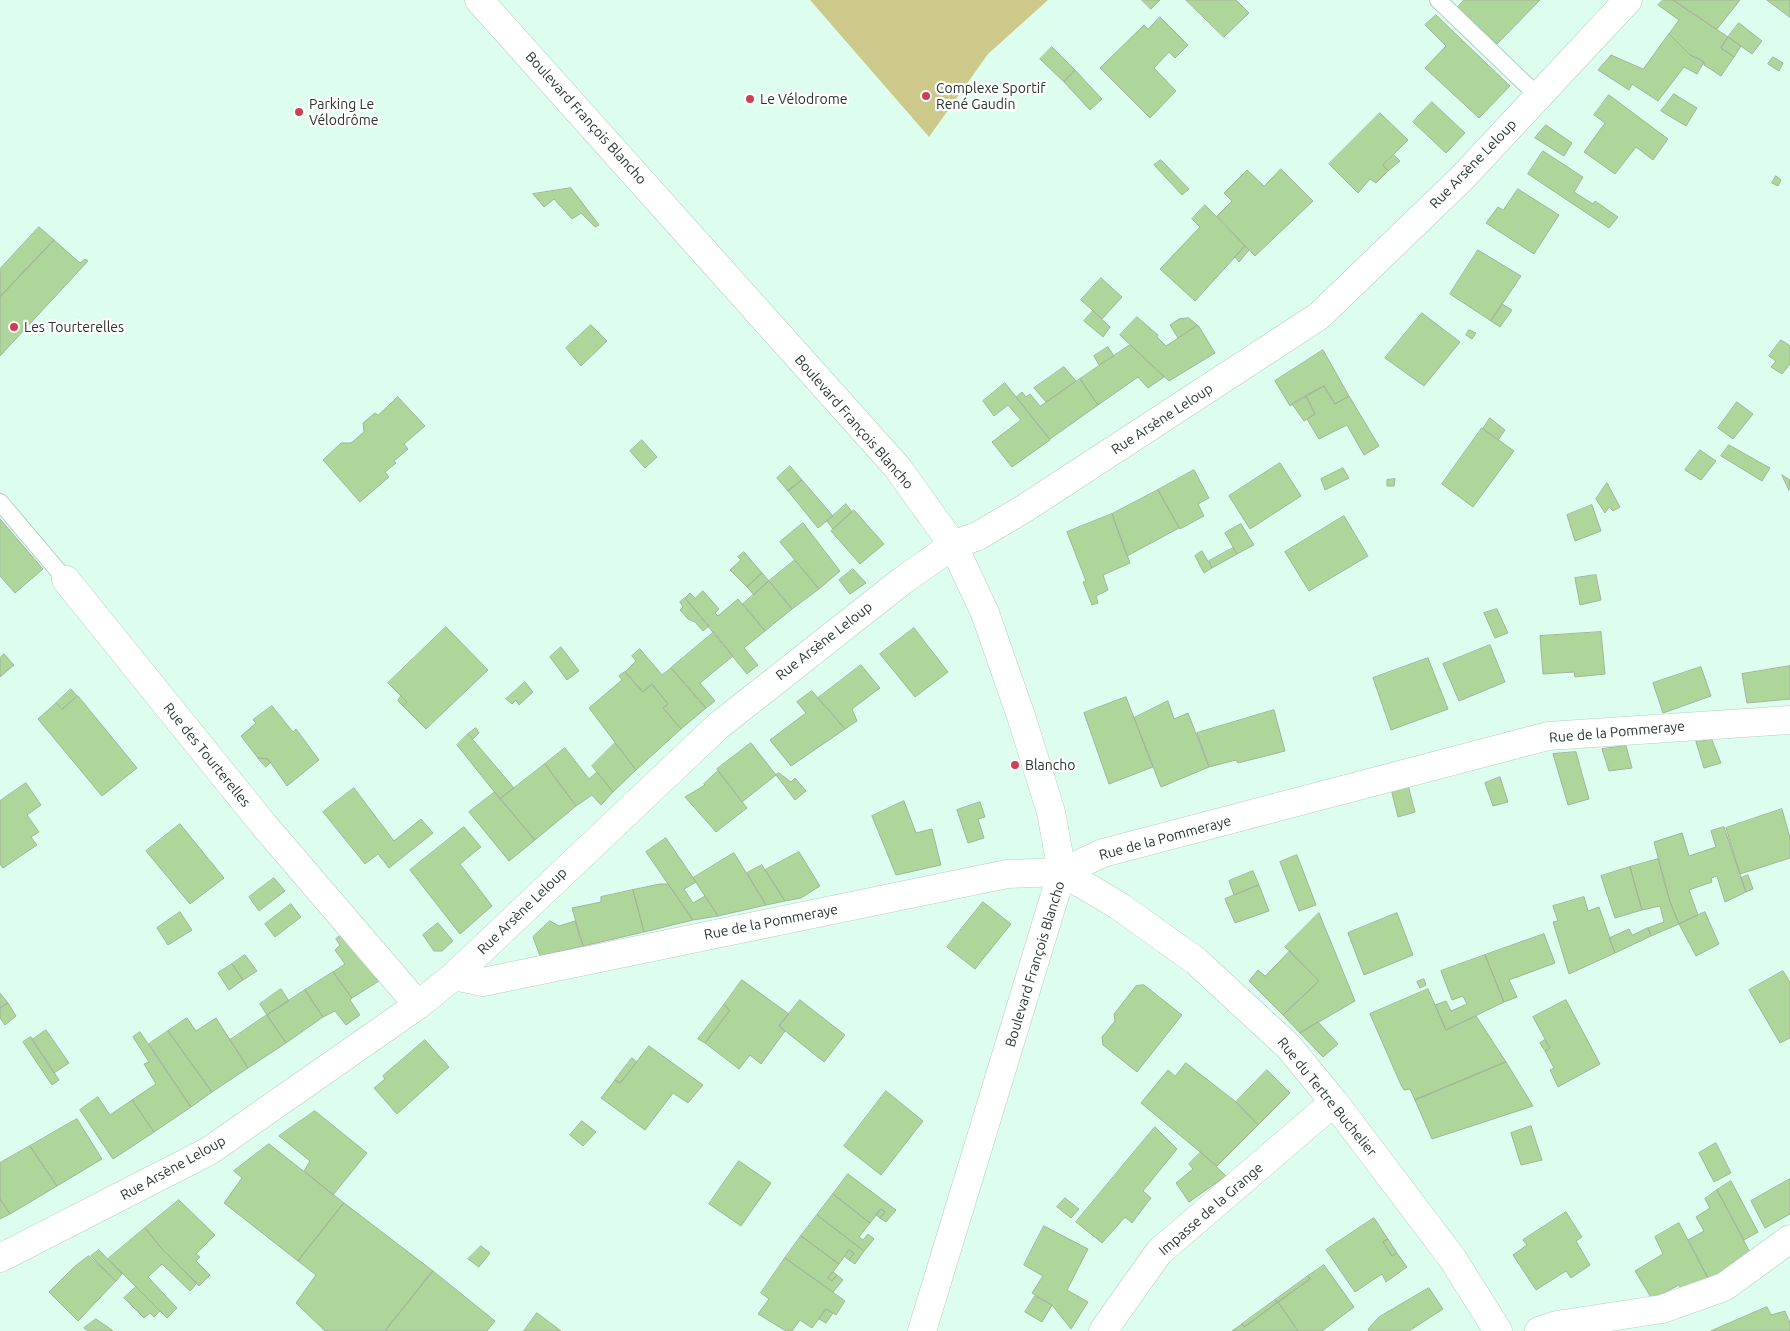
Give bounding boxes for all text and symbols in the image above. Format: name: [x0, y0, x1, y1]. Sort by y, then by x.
street label: Boulevard François Blancho: [522, 48, 650, 188]
place label: Complexe Sportif René Gaudin: [936, 80, 1046, 112]
marker: Complexe Sportif René Gaudin: [920, 90, 932, 102]
place label: Le Vélodrome: [760, 91, 848, 107]
marker: Le Vélodrome: [744, 93, 756, 105]
place label: Parking Le Vélodrôme: [309, 96, 378, 128]
marker: Parking Le Vélodrôme: [293, 106, 305, 118]
street label: Rue Arsène Leloup: [1426, 116, 1520, 212]
place label: Les Tourterelles: [24, 319, 124, 335]
marker: Les Tourterelles: [8, 321, 20, 333]
street label: Boulevard François Blancho: [791, 351, 917, 493]
street label: Rue Arsène Leloup: [1108, 380, 1216, 458]
street label: Rue Arsène Leloup: [772, 598, 876, 684]
street label: Rue des Tourterelles: [160, 700, 254, 810]
street label: Rue de la Pommeraye: [1548, 718, 1686, 746]
place label: Blancho: [1025, 757, 1075, 773]
marker: Blancho: [1009, 759, 1021, 771]
street label: Rue de la Pommeraye: [1097, 812, 1233, 864]
street label: Rue Arsène Leloup: [474, 864, 570, 958]
street label: Boulevard François Blancho: [1002, 879, 1068, 1049]
street label: Rue de la Pommeraye: [703, 901, 839, 943]
street label: Rue du Tertre Buchelier: [1274, 1034, 1380, 1160]
street label: Rue Arsène Leloup: [117, 1132, 229, 1204]
street label: Impasse de la Grange: [1155, 1159, 1267, 1259]

